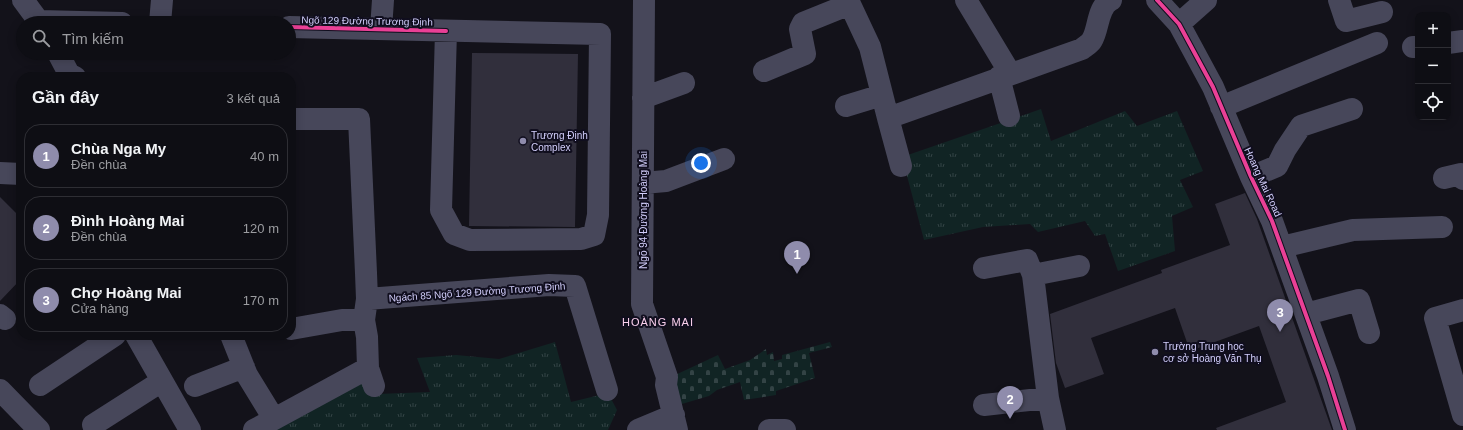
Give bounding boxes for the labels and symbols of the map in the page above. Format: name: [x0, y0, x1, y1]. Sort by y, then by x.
street label: Ngõ 129 Đường Trương Định: [301, 14, 433, 28]
place label: Trương Định Complex: [531, 130, 588, 153]
marker: Trương Định Complex: [518, 136, 528, 146]
street label: Hoang Mai Road: [1242, 146, 1284, 218]
street label: Ngõ 94 Đường Hoàng Mai: [638, 151, 649, 269]
your location: [691, 153, 711, 173]
pin: 1: [784, 241, 810, 274]
street label: Ngách 85 Ngõ 129 Đường Trương Định: [388, 280, 566, 304]
pin: 3: [1267, 299, 1293, 332]
district label: HOÀNG MAI: [622, 316, 694, 328]
place label: Trường Trung học cơ sở Hoàng Văn Thụ: [1163, 341, 1262, 364]
marker: Trường Trung học cơ sở Hoàng Văn Thụ: [1150, 347, 1160, 357]
pin: 2: [997, 386, 1023, 419]

